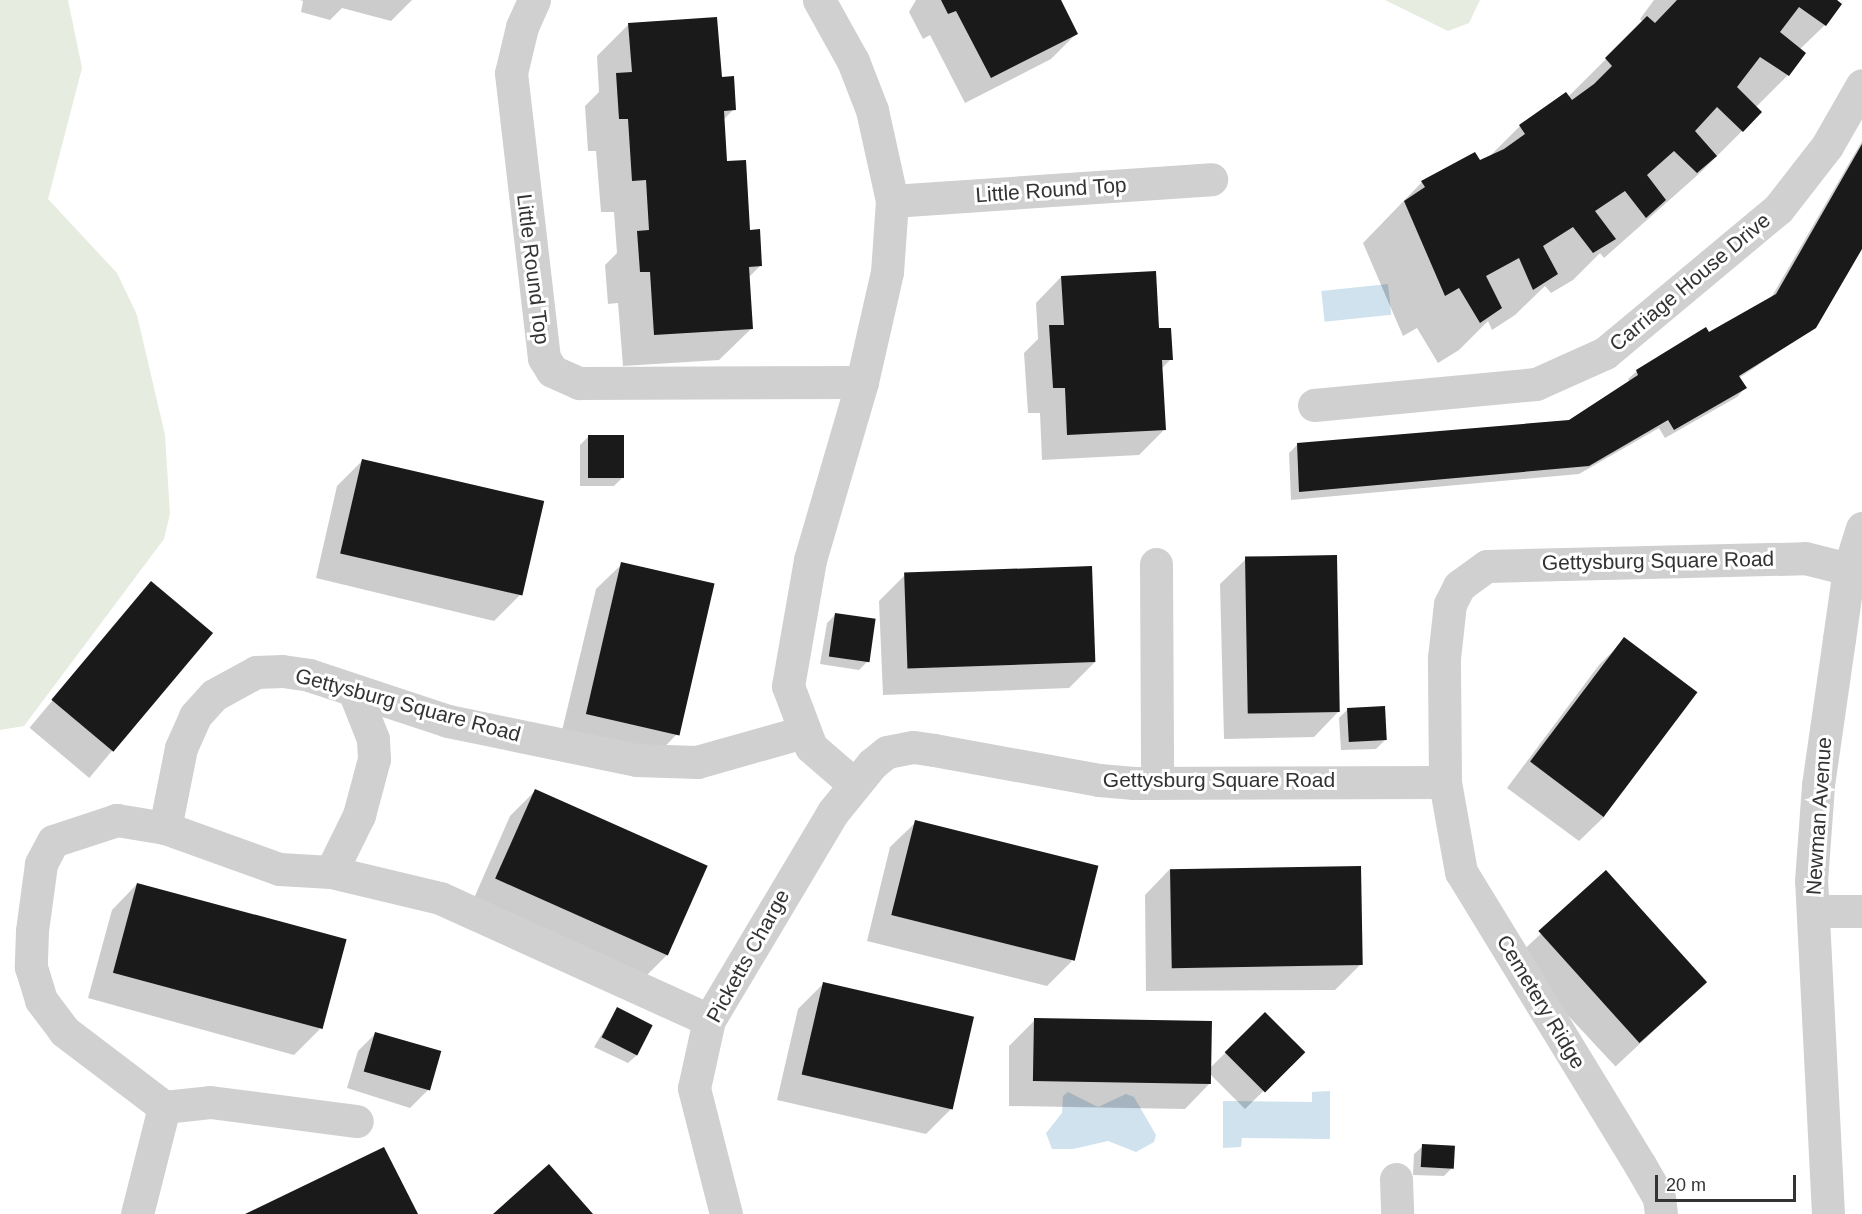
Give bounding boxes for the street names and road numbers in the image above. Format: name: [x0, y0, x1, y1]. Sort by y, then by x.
street label: Little Round Top: [974, 172, 1128, 208]
street label: Little Round Top: [511, 192, 555, 346]
street label: Carriage House Drive: [1605, 207, 1775, 357]
street label: Gettysburg Square Road: [1542, 546, 1774, 576]
street label: Gettysburg Square Road: [293, 663, 523, 747]
street label: Newman Avenue: [1801, 736, 1837, 896]
street label: Gettysburg Square Road: [1103, 767, 1335, 793]
street label: Picketts Charge: [701, 885, 795, 1027]
street label: Cemetery Ridge: [1491, 930, 1591, 1074]

